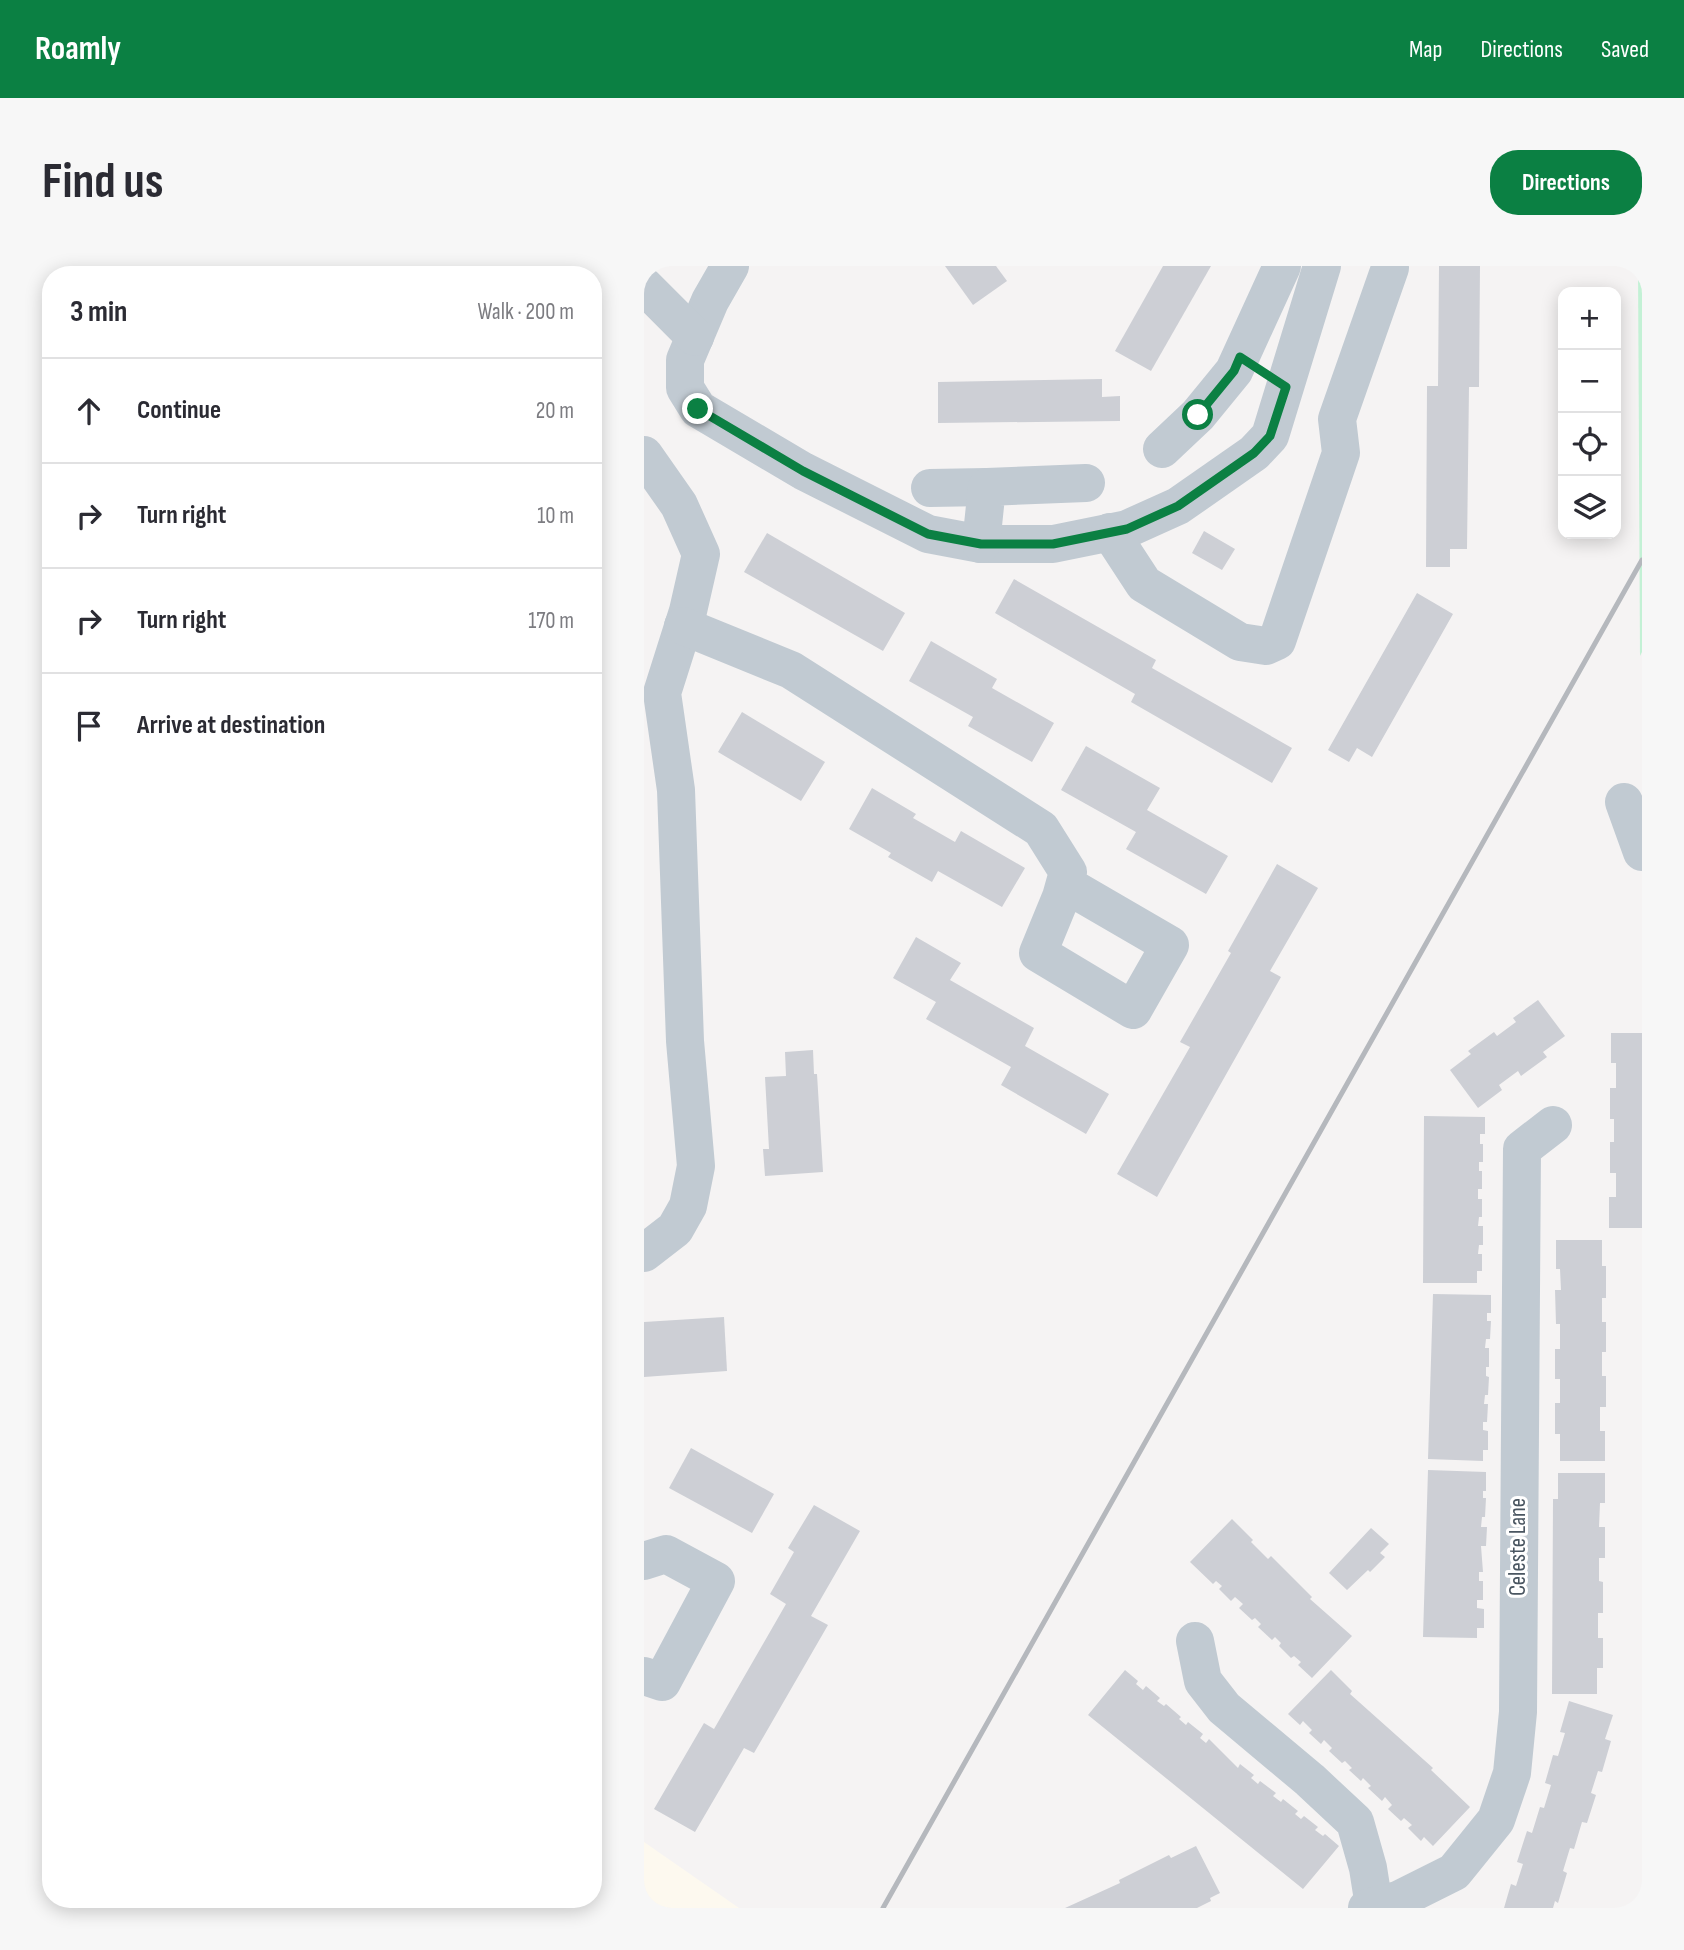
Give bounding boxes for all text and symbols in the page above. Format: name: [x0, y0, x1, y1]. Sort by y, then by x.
text: Roamly: [35, 29, 121, 69]
text: Map: [1409, 35, 1442, 64]
text: Directions: [1480, 35, 1563, 64]
text: Saved: [1601, 35, 1649, 64]
button: Directions: [1490, 150, 1642, 215]
text: Find us: [42, 153, 164, 212]
map controls: [1558, 287, 1621, 539]
button: +: [1558, 287, 1621, 350]
text: 3 min: [70, 294, 127, 330]
text: Walk · 200 m: [477, 298, 574, 326]
button: −: [1558, 350, 1621, 413]
icon: ahead: [70, 392, 108, 430]
route end: [682, 393, 713, 424]
text: Continue: [137, 395, 221, 426]
text: 20 m: [536, 397, 574, 425]
route start: [1182, 399, 1213, 430]
button: locate: [1558, 413, 1621, 476]
button: layers: [1558, 476, 1621, 539]
icon: right: [70, 497, 108, 535]
text: Turn right: [137, 500, 226, 531]
text: 10 m: [537, 502, 574, 530]
icon: right: [70, 602, 108, 640]
text: Turn right: [137, 605, 226, 636]
text: 170 m: [528, 607, 574, 635]
icon: arrive: [70, 707, 108, 745]
text: Arrive at destination: [137, 710, 325, 741]
street label: Celeste Lane: [1504, 1498, 1532, 1596]

